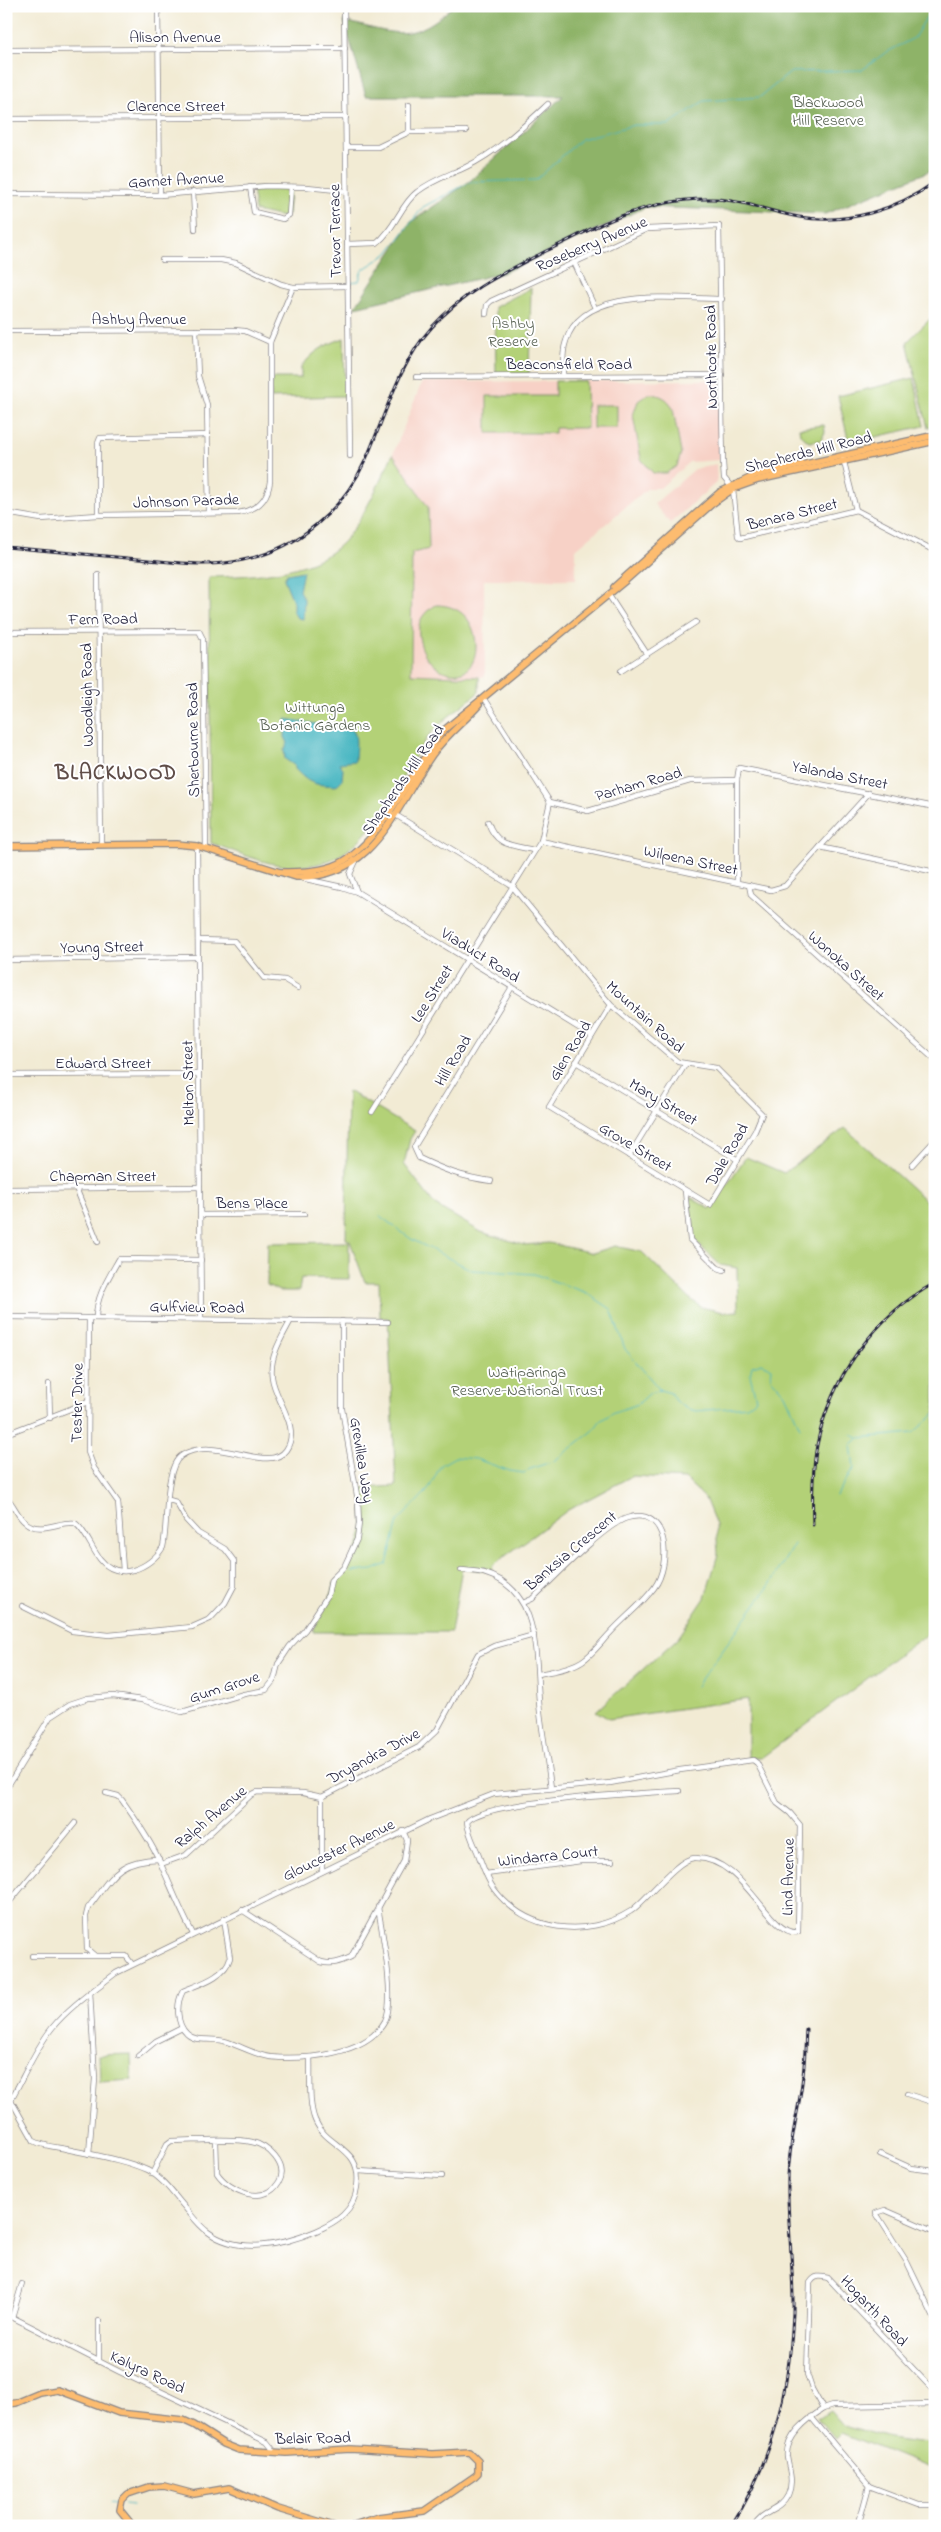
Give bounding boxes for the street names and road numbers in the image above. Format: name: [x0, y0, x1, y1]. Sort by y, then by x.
street label: Alison Avenue: [129, 26, 222, 50]
street label: Clarence Street: [127, 95, 226, 119]
street label: Garnet Avenue: [128, 166, 225, 195]
street label: Trevor Terrace: [323, 183, 349, 278]
street label: Roseberry Avenue: [532, 210, 652, 279]
street label: Northcote Road: [699, 305, 725, 409]
street label: Ashby Avenue: [92, 308, 187, 332]
street label: Beaconsfield Road: [505, 353, 632, 377]
street label: Shepherds Hill Road: [742, 426, 875, 480]
street label: Johnson Parade: [133, 488, 240, 516]
street label: Benara Street: [744, 492, 841, 538]
street label: Fern Road: [67, 607, 138, 633]
street label: Woodleigh Road: [75, 643, 101, 747]
street label: Sherbourne Road: [181, 682, 207, 798]
street label: Shepherds Hill Road: [356, 720, 451, 840]
street label: Yalanda Street: [790, 755, 890, 797]
street label: Parham Road: [592, 761, 685, 809]
street label: Wilpena Street: [641, 839, 740, 883]
street label: Viaduct Road: [435, 921, 524, 990]
street label: Wonoka Street: [802, 925, 890, 1008]
street label: Young Street: [60, 935, 145, 961]
street label: Lee Street: [405, 960, 460, 1028]
street label: Mountain Road: [600, 976, 689, 1059]
street label: Glen Road: [543, 1016, 598, 1086]
street label: Hill Road: [429, 1031, 479, 1091]
street label: Melton Street: [176, 1039, 202, 1126]
street label: Edward Street: [55, 1052, 152, 1076]
street label: Mary Street: [624, 1073, 702, 1133]
street label: Grove Street: [594, 1116, 677, 1179]
street label: Dale Road: [700, 1119, 755, 1192]
street label: Chapman Street: [50, 1165, 157, 1189]
street label: Bens Place: [215, 1192, 289, 1216]
street label: Gulfview Road: [149, 1295, 245, 1321]
street label: Tester Drive: [65, 1362, 91, 1443]
street label: Grevillea Way: [342, 1416, 380, 1505]
street label: Banksia Crescent: [519, 1505, 623, 1598]
street label: Gum Grove: [186, 1665, 264, 1711]
street label: Dryandra Drive: [322, 1722, 425, 1792]
street label: Ralph Avenue: [170, 1780, 253, 1855]
street label: Gloucester Avenue: [279, 1813, 400, 1888]
street label: Lind Avenue: [776, 1837, 802, 1916]
street label: Windarra Court: [497, 1840, 600, 1874]
street label: Hogarth Road: [834, 2270, 913, 2353]
street label: Kalyra Road: [106, 2345, 189, 2401]
street label: Belair Road: [274, 2426, 351, 2452]

